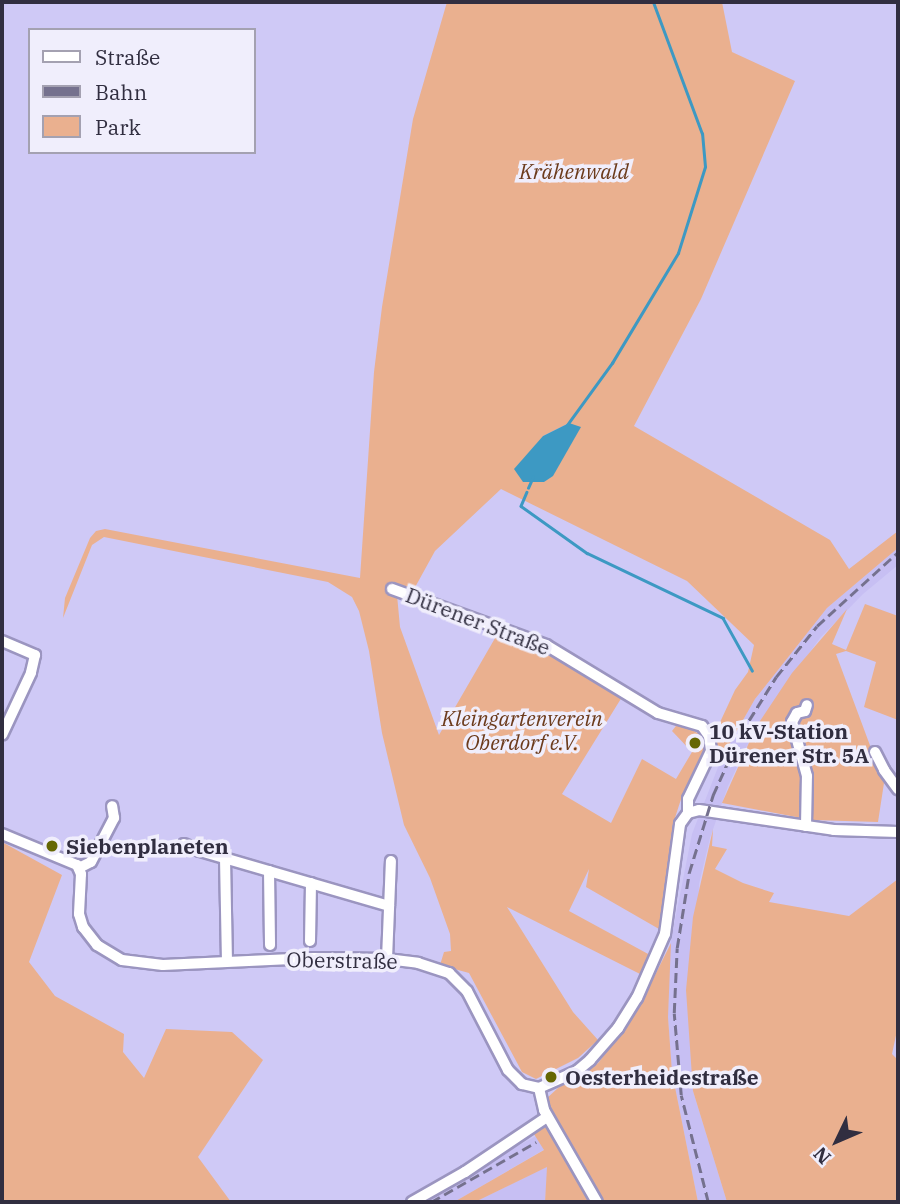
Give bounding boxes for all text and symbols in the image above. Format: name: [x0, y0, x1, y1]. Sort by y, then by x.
legend: [28, 28, 256, 154]
text: Straße: [95, 43, 160, 71]
text: Bahn: [95, 78, 147, 106]
text: Park: [95, 113, 141, 141]
park label: Krähenwald: [519, 158, 629, 184]
street label: Dürener Straße: [402, 582, 554, 660]
park label: Kleingartenverein Oberdorf e.V.: [441, 705, 603, 755]
place label: 10 kV-Station Dürener Str. 5A: [709, 718, 869, 768]
marker: 10 kV-Station Dürener Str. 5A: [687, 735, 703, 751]
place label: Siebenplaneten: [66, 833, 229, 859]
marker: Siebenplaneten: [44, 838, 60, 854]
street label: Oberstraße: [286, 946, 398, 974]
place label: Oesterheidestraße: [565, 1064, 759, 1090]
marker: Oesterheidestraße: [543, 1069, 559, 1085]
north arrow: [802, 1106, 872, 1176]
text: N: [808, 1142, 836, 1169]

